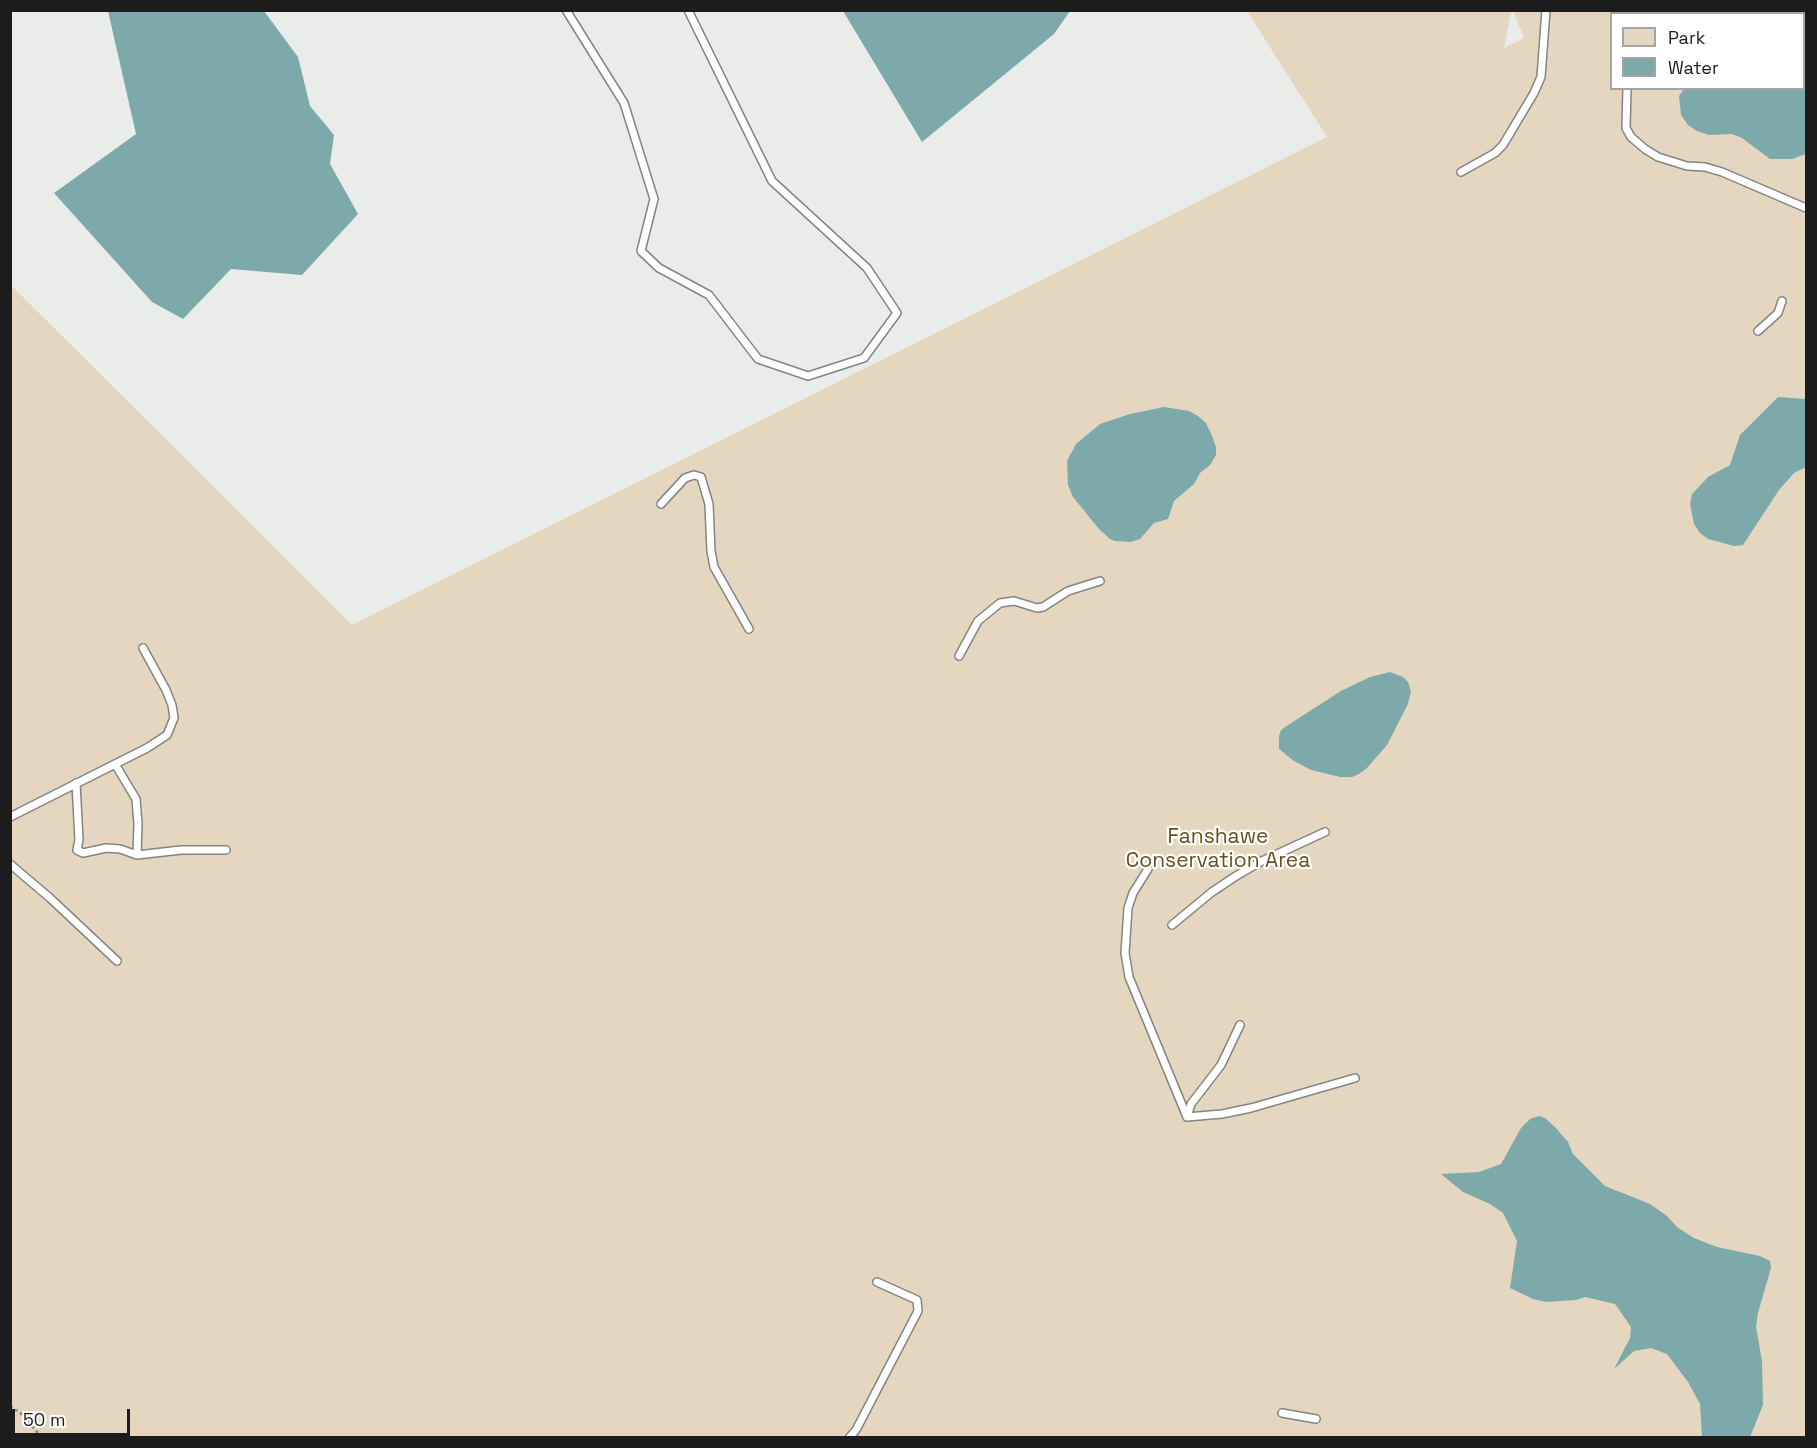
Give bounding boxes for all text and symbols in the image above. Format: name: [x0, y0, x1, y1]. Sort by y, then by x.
legend: [1610, 12, 1805, 90]
text: Park: [1668, 26, 1705, 49]
text: Water: [1668, 56, 1719, 79]
park label: Fanshawe Conservation Area: [1126, 824, 1310, 874]
scale bar: [15, 1397, 134, 1435]
text: 50 m: [23, 1408, 65, 1431]

